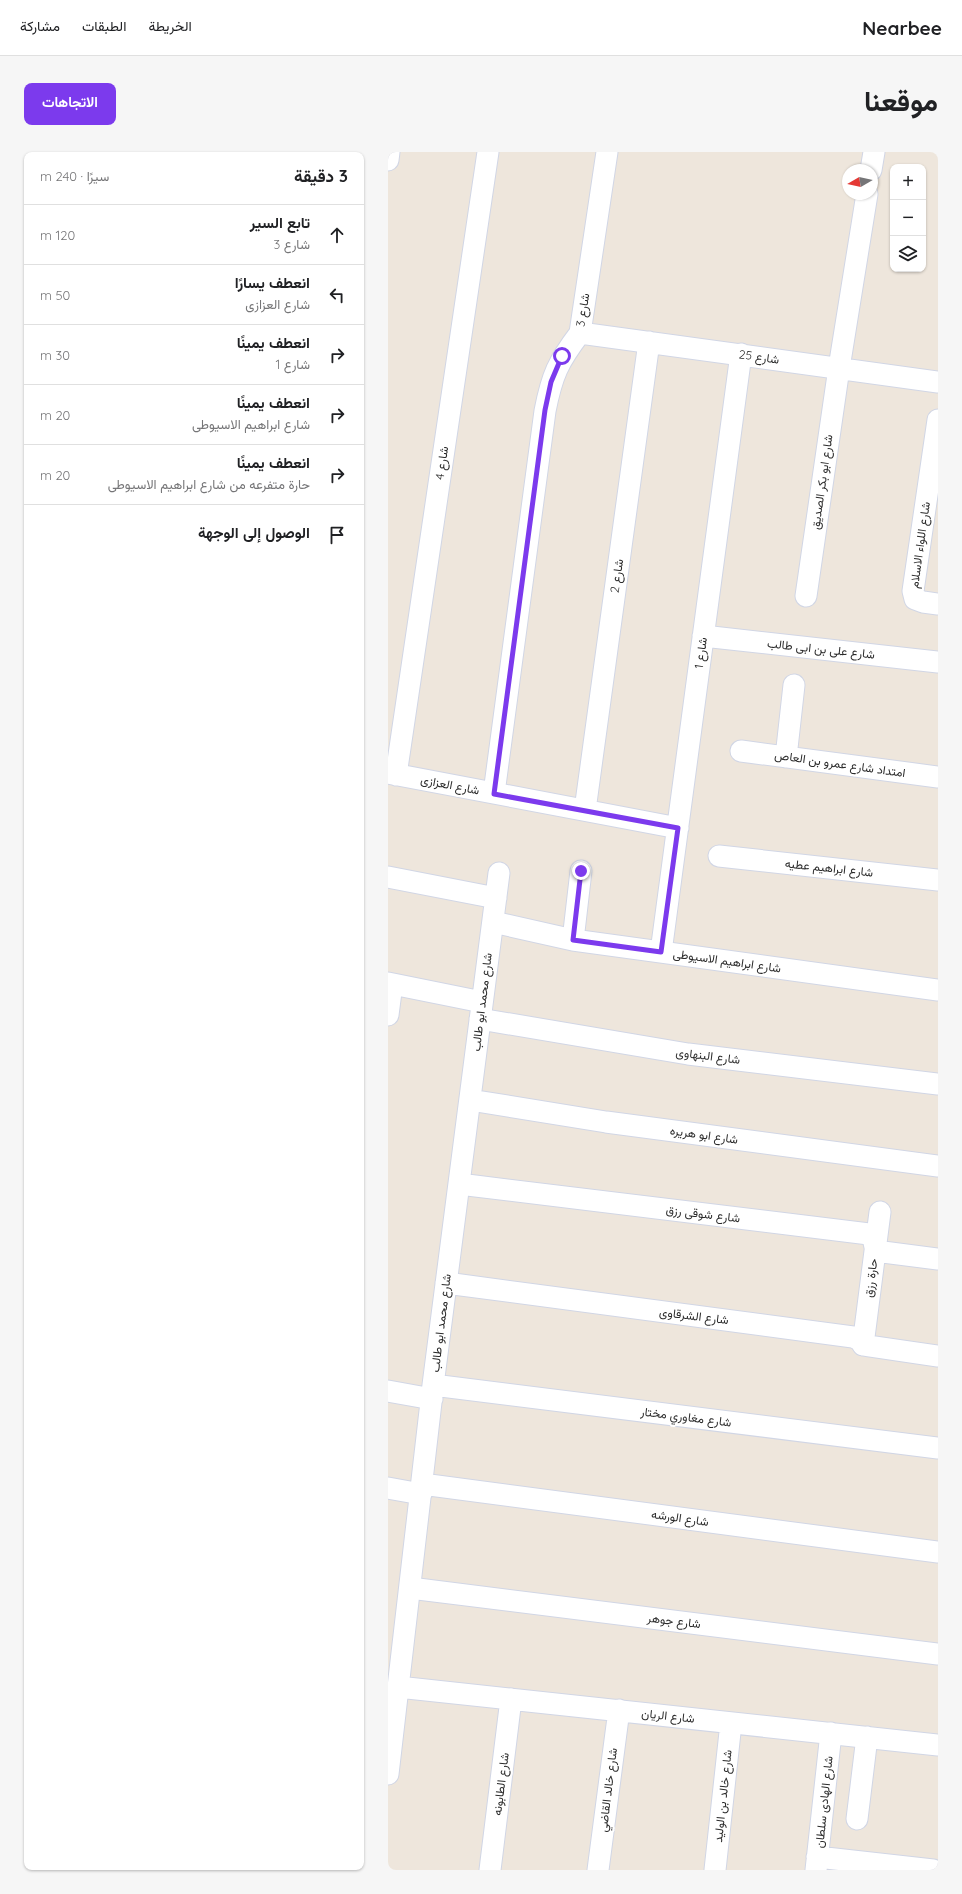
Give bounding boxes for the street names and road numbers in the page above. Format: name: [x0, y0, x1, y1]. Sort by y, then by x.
street label: شارع 3: [572, 292, 595, 328]
street label: شارع 25: [738, 346, 780, 369]
street label: شارع ابو بكر الصديق: [807, 433, 838, 531]
street label: شارع 4: [432, 445, 453, 481]
street label: شارع اللواء الاسلام: [906, 501, 935, 589]
street label: شارع 2: [607, 558, 628, 594]
street label: شارع على بن ابى طالب: [766, 635, 876, 664]
street label: شارع 1: [691, 636, 712, 670]
street label: امتداد شارع عمرو بن العاص: [773, 747, 906, 782]
street label: شارع العزازى: [419, 771, 481, 800]
street label: شارع ابراهيم عطيه: [784, 855, 874, 882]
street label: شارع ابراهيم الاسيوطى: [672, 945, 782, 977]
street label: شارع محمد ابو طالب: [468, 952, 497, 1052]
street label: شارع البنهاوى: [675, 1044, 741, 1069]
street label: شارع ابو هريره: [669, 1122, 739, 1149]
street label: شارع شوقى رزق: [665, 1202, 741, 1227]
street label: حارة رزق: [861, 1258, 881, 1298]
street label: شارع محمد ابو طالب: [427, 1273, 456, 1373]
street label: شارع الشرقاوى: [658, 1304, 730, 1329]
street label: شارع مغاوري مختار: [638, 1403, 732, 1432]
street label: شارع الورشه: [650, 1506, 710, 1531]
street label: شارع جوهر: [645, 1610, 702, 1633]
street label: شارع الريان: [641, 1705, 695, 1728]
street label: شارع خالد القاضي: [595, 1747, 623, 1833]
street label: شارع خالد بن الوليد: [710, 1749, 737, 1843]
street label: شارع الطابونه: [489, 1752, 514, 1817]
street label: شارع الهادى سلطان: [811, 1755, 838, 1849]

